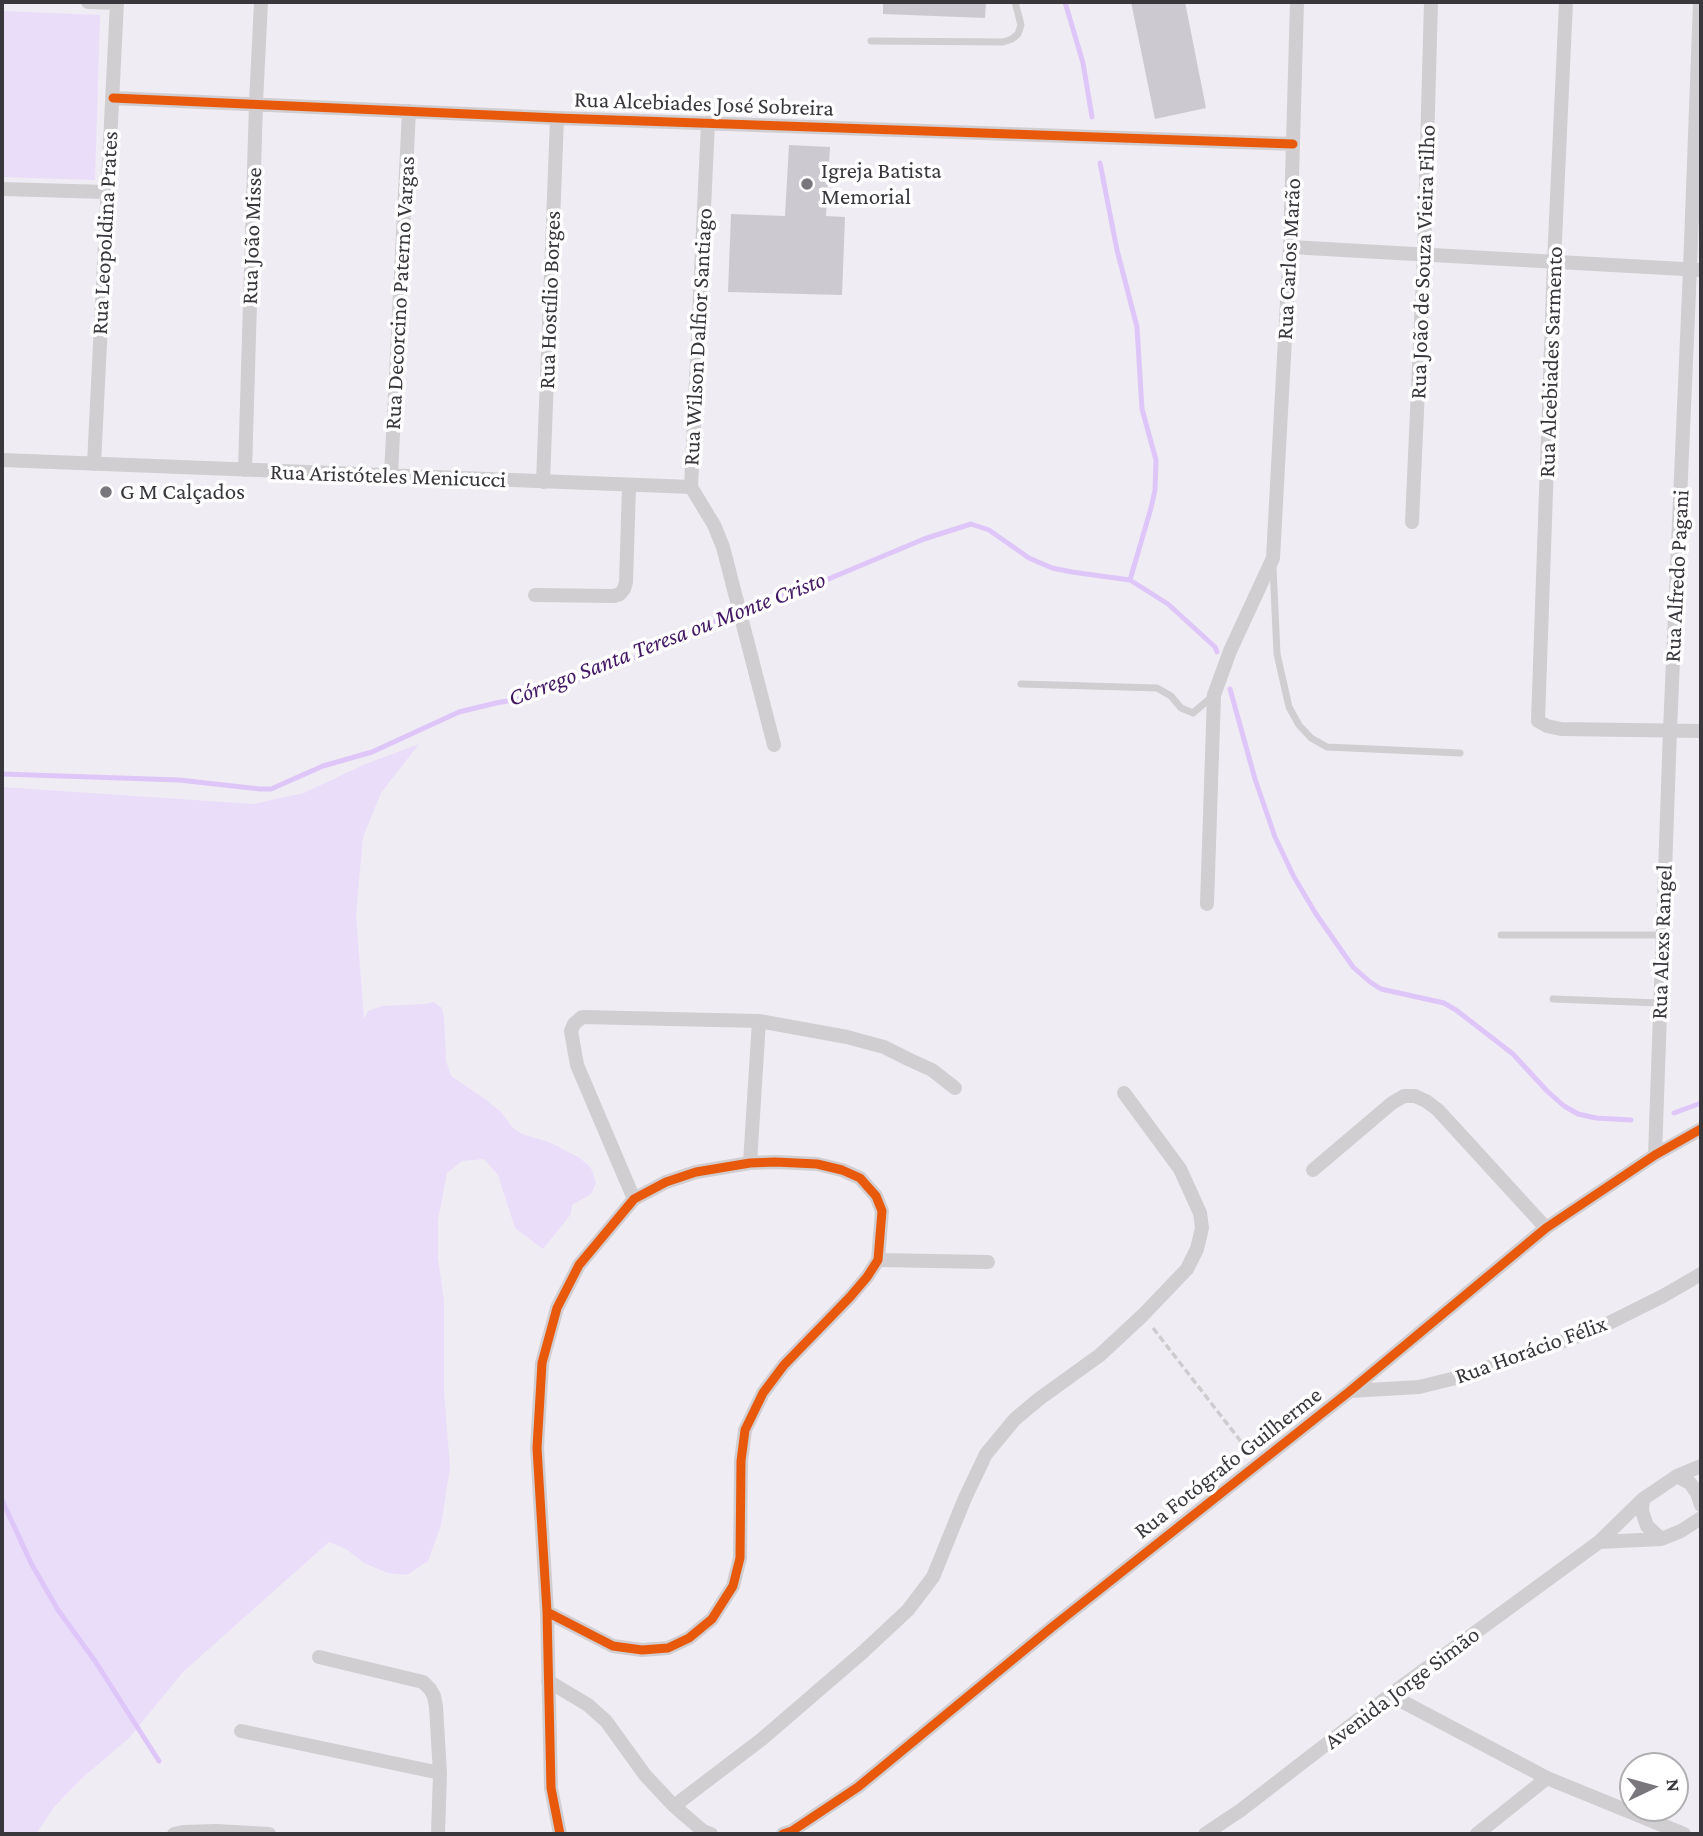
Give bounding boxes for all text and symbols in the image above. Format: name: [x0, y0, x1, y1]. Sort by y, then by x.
street label: Rua Alcebiades José Sobreira: [574, 86, 834, 122]
street label: Rua João de Souza Vieira Filho: [1404, 124, 1442, 400]
street label: Rua Leopoldina Prates: [86, 130, 124, 336]
street label: Rua Decorcino Paterno Vargas: [379, 155, 421, 431]
place label: Igreja Batista Memorial: [821, 157, 942, 211]
street label: Rua João Misse: [236, 167, 268, 305]
marker: Igreja Batista Memorial: [799, 176, 815, 192]
street label: Rua Carlos Marão: [1271, 177, 1307, 341]
street label: Rua Wilson Dalfior Santiago: [677, 207, 719, 467]
street label: Rua Hostílio Borges: [533, 210, 567, 390]
street label: Rua Alcebiades Sarmento: [1533, 246, 1569, 478]
street label: Rua Aristóteles Menicucci: [270, 458, 506, 494]
place label: G M Calçados: [120, 478, 245, 506]
marker: G M Calçados: [98, 484, 114, 500]
street label: Rua Alfredo Pagani: [1659, 489, 1695, 663]
water label: Córrego Santa Teresa ou Monte Cristo: [504, 565, 830, 713]
street label: Rua Alexs Rangel: [1645, 864, 1679, 1020]
street label: Rua Horácio Félix: [1451, 1310, 1611, 1390]
street label: Rua Fotógrafo Guilherme: [1129, 1381, 1327, 1545]
street label: Avenida Jorge Simão: [1319, 1621, 1485, 1755]
north arrow: [1619, 1752, 1689, 1822]
text: N: [1662, 1778, 1684, 1793]

